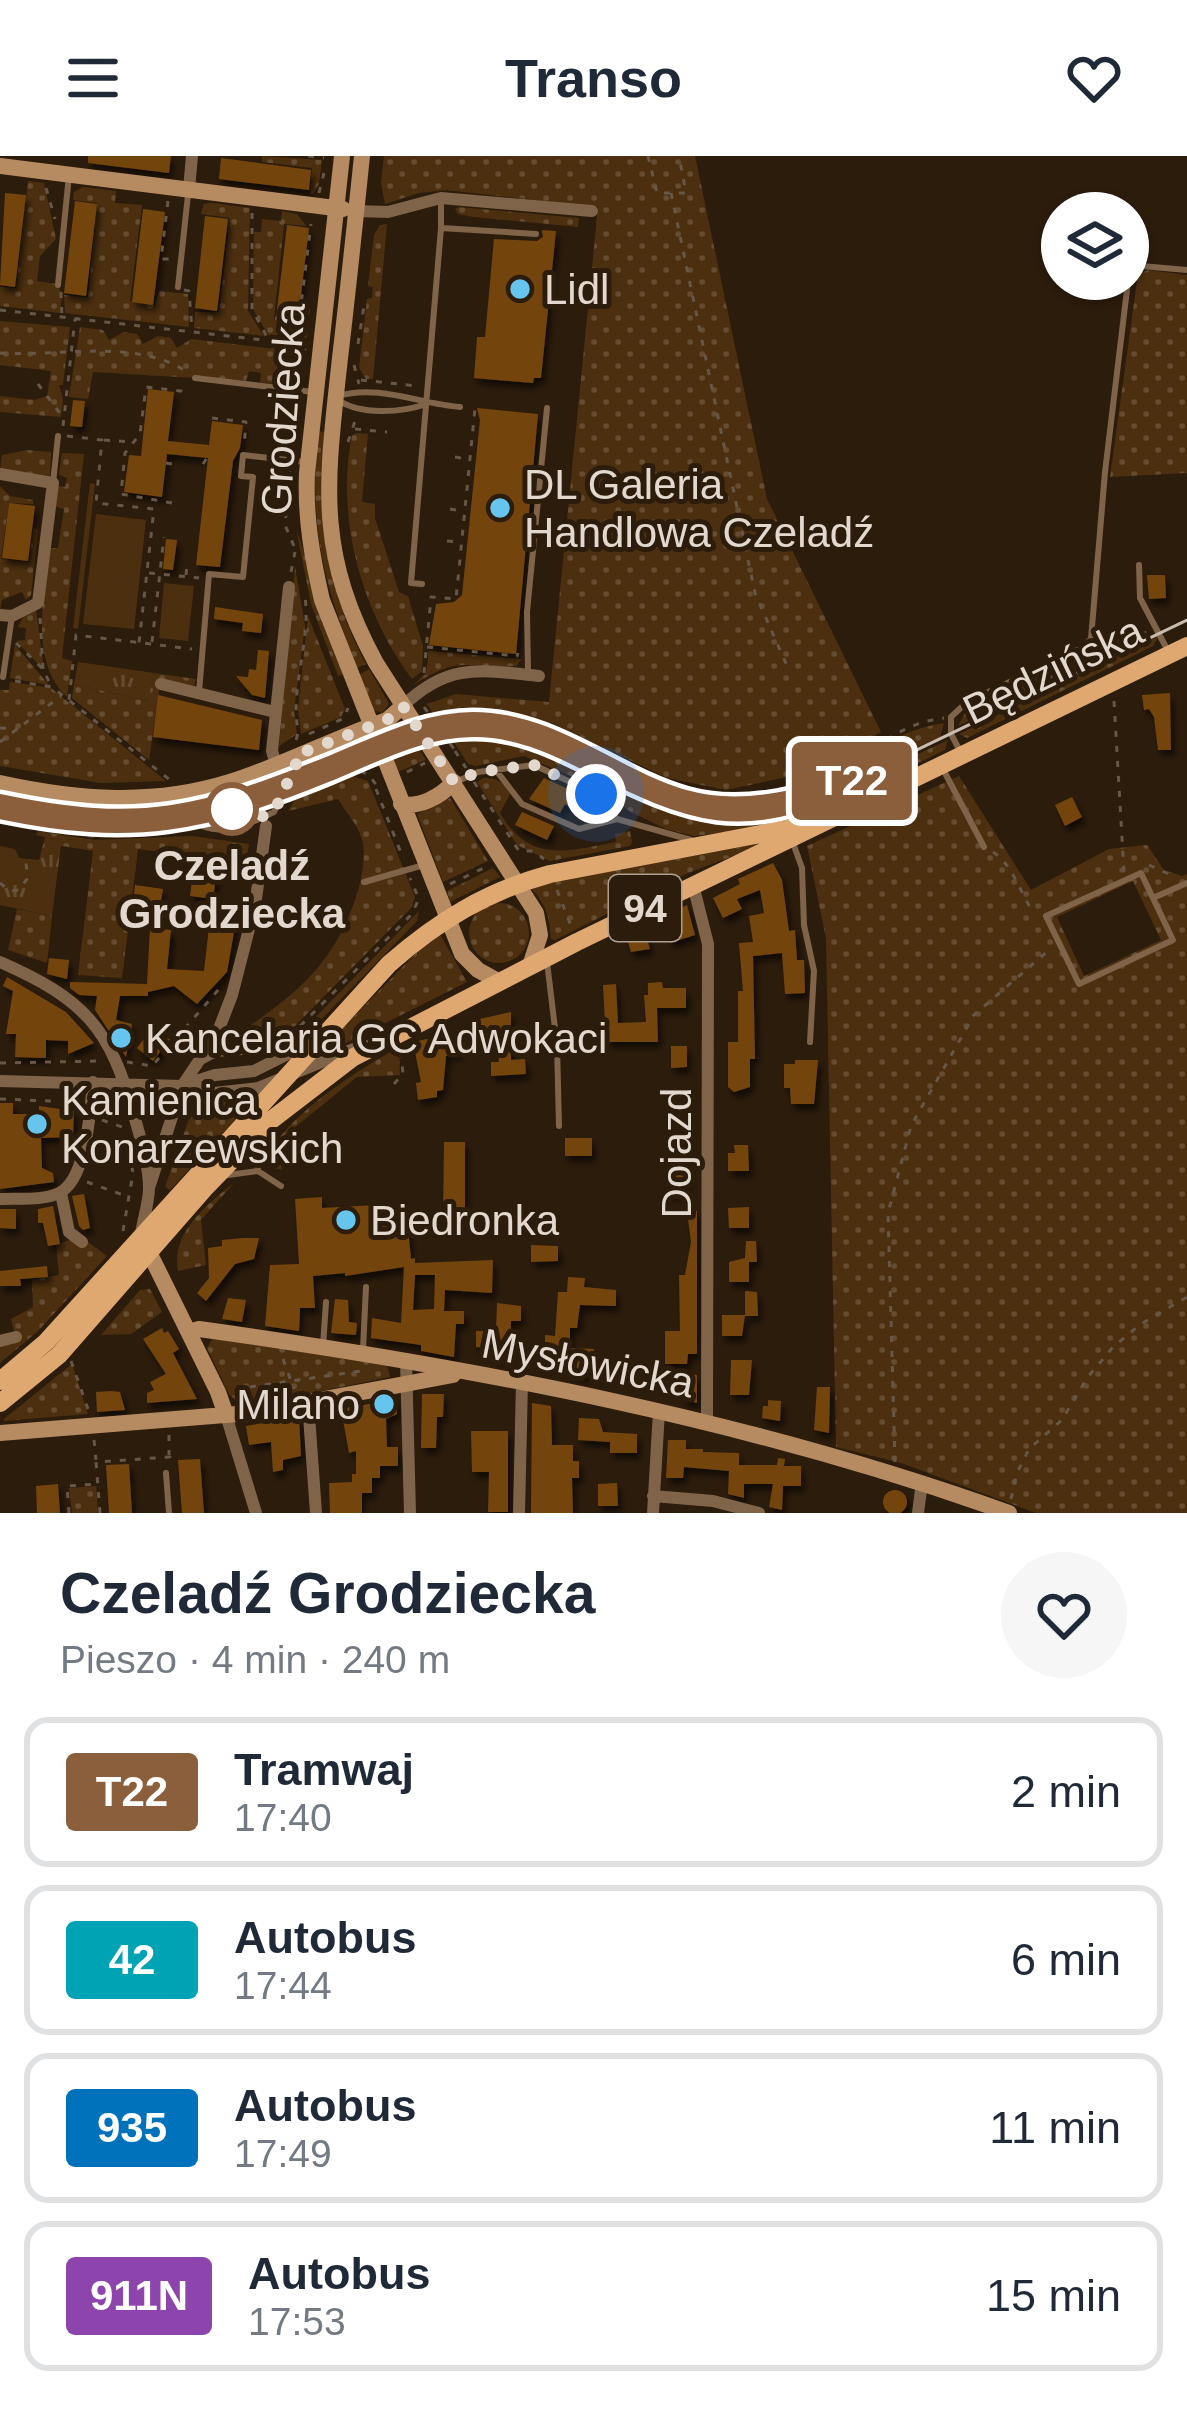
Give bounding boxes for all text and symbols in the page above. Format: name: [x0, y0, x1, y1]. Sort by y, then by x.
icon: menu: [60, 45, 126, 111]
icon: heart: [1061, 45, 1127, 111]
text: Transo: [505, 48, 682, 108]
map controls: [1041, 192, 1149, 300]
button: layers: [1041, 192, 1149, 300]
place label: Lidl: [544, 266, 609, 313]
marker: Lidl: [507, 276, 533, 302]
street label: Grodziecka: [252, 301, 314, 517]
place label: DL Galeria Handlowa Czeladź: [524, 461, 874, 556]
marker: DL Galeria Handlowa Czeladź: [487, 495, 513, 521]
street label: Będzińska: [956, 606, 1151, 734]
line badge: T22: [783, 742, 921, 820]
text: T22: [816, 757, 888, 804]
your location: [566, 764, 626, 824]
marker: Czeladź Grodziecka: [207, 784, 257, 834]
place label: Czeladź Grodziecka: [119, 842, 346, 937]
road number: 94: [609, 875, 681, 941]
place label: Kancelaria GC Adwokaci: [145, 1015, 607, 1062]
marker: Kancelaria GC Adwokaci: [108, 1025, 134, 1051]
place label: Kamienica Konarzewskich: [61, 1077, 343, 1172]
street label: Dojazd: [653, 1088, 700, 1218]
marker: Kamienica Konarzewskich: [24, 1111, 50, 1137]
place label: Biedronka: [370, 1197, 560, 1244]
marker: Biedronka: [333, 1207, 359, 1233]
street label: Mysłowicka: [478, 1319, 698, 1407]
place label: Milano: [236, 1381, 360, 1428]
marker: Milano: [371, 1391, 397, 1417]
button: heart: [1001, 1552, 1127, 1678]
text: Czeladź Grodziecka: [60, 1561, 595, 1625]
text: Pieszo · 4 min · 240 m: [60, 1638, 450, 1681]
text: Tramwaj: [234, 1744, 414, 1795]
text: 2 min: [1011, 1766, 1121, 1817]
text: T22: [96, 1768, 168, 1815]
text: 17:40: [234, 1796, 332, 1839]
text: Autobus: [234, 1912, 416, 1963]
text: 6 min: [1011, 1934, 1121, 1985]
text: 42: [109, 1936, 155, 1983]
text: 17:44: [234, 1964, 332, 2007]
text: Autobus: [234, 2080, 416, 2131]
text: 11 min: [989, 2102, 1121, 2153]
text: 935: [97, 2104, 167, 2151]
text: 17:49: [234, 2132, 332, 2175]
text: Autobus: [248, 2248, 431, 2299]
text: 15 min: [986, 2270, 1121, 2321]
text: 911N: [90, 2272, 188, 2319]
text: 17:53: [248, 2300, 346, 2343]

